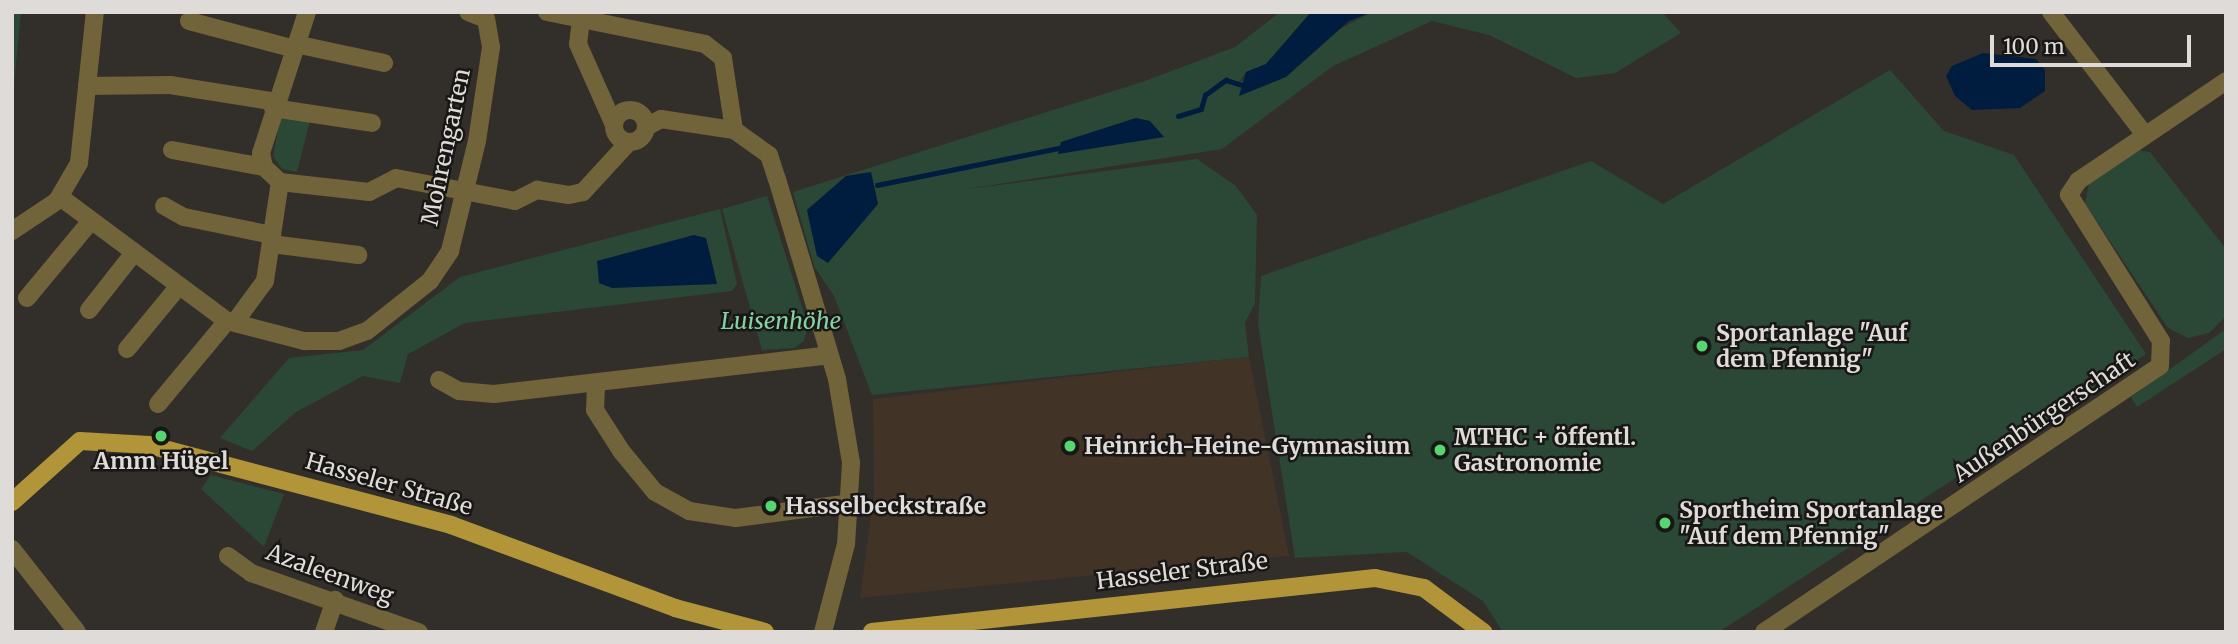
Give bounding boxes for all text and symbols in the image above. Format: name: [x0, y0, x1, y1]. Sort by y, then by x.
scale bar: [1993, 21, 2194, 65]
text: 100 m: [2003, 33, 2065, 60]
street label: Mohrengarten: [416, 66, 476, 228]
park label: Luisenhöhe: [721, 307, 841, 335]
place label: Sportanlage "Auf dem Pfennig": [1716, 319, 1907, 373]
marker: Sportanlage "Auf dem Pfennig": [1694, 338, 1710, 354]
street label: Außenbürgerschaft: [1948, 346, 2140, 488]
place label: MTHC + öffentl. Gastronomie: [1454, 423, 1636, 477]
marker: Amm Hügel: [153, 428, 169, 444]
place label: Heinrich-Heine-Gymnasium: [1084, 432, 1410, 460]
marker: Heinrich-Heine-Gymnasium: [1062, 438, 1078, 454]
marker: MTHC + öffentl. Gastronomie: [1432, 442, 1448, 458]
place label: Amm Hügel: [94, 447, 228, 475]
street label: Hasseler Straße: [302, 447, 476, 521]
place label: Hasselbeckstraße: [785, 492, 986, 520]
place label: Sportheim Sportanlage "Auf dem Pfennig": [1679, 496, 1943, 550]
marker: Hasselbeckstraße: [763, 498, 779, 514]
marker: Sportheim Sportanlage "Auf dem Pfennig": [1657, 515, 1673, 531]
street label: Azaleenweg: [262, 538, 398, 610]
street label: Hasseler Straße: [1095, 547, 1269, 595]

